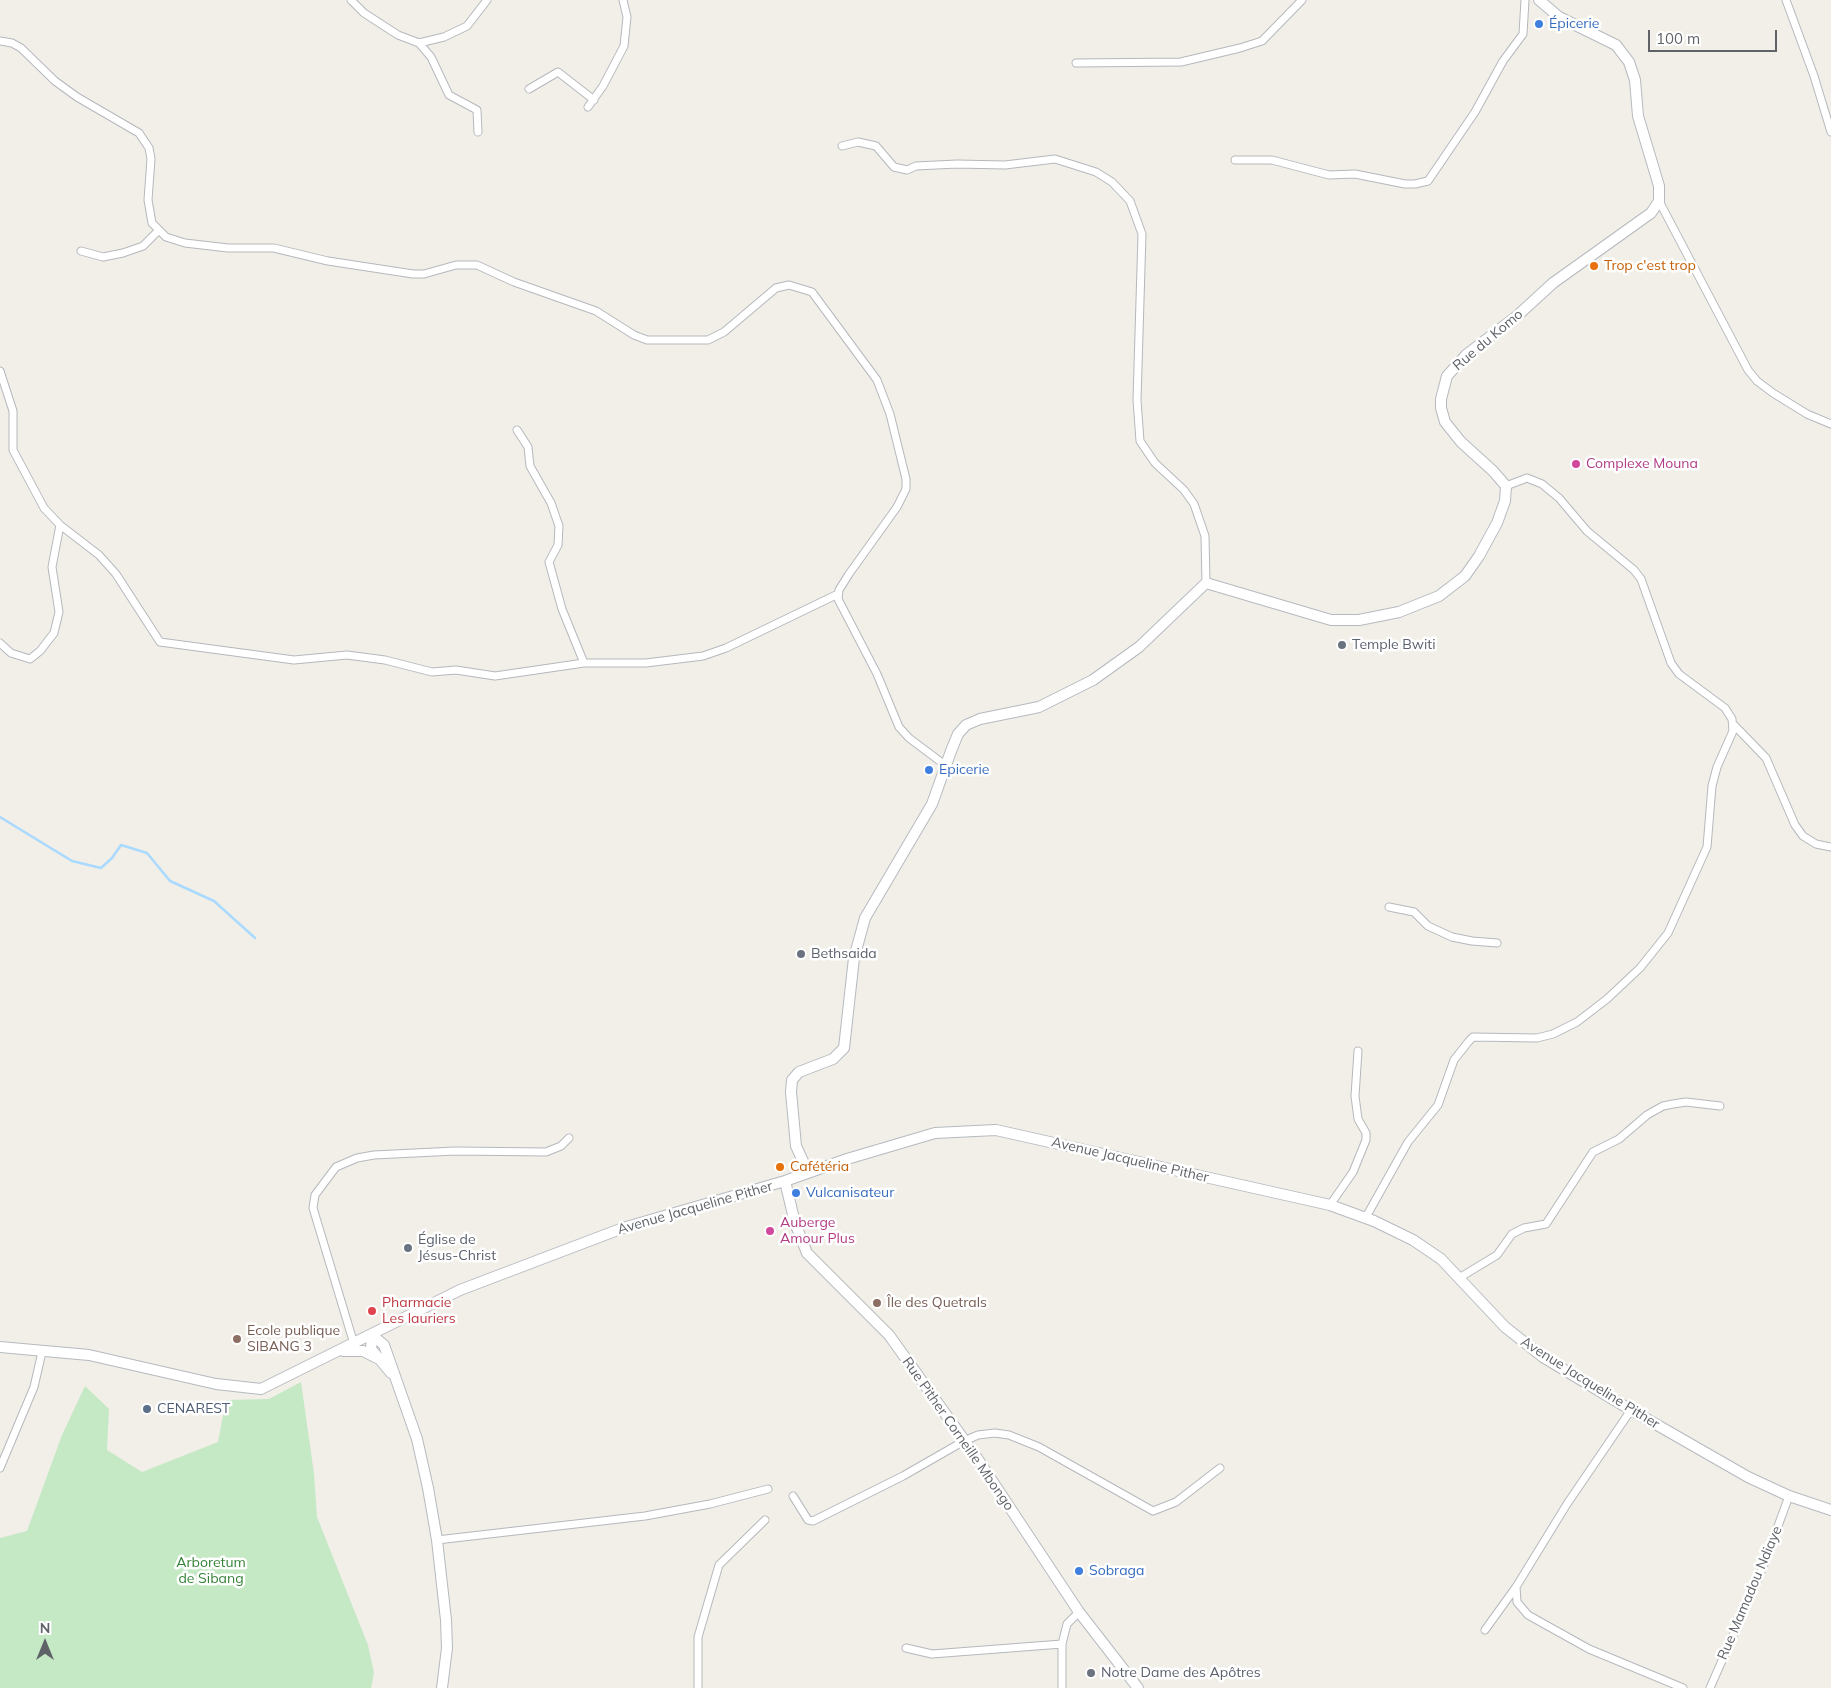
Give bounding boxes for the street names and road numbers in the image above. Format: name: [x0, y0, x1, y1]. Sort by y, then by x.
street label: Rue du Komo: [1450, 306, 1526, 374]
street label: Avenue Jacqueline Pither: [1050, 1134, 1210, 1186]
street label: Avenue Jacqueline Pither: [615, 1178, 775, 1238]
street label: Avenue Jacqueline Pither: [1517, 1333, 1663, 1433]
street label: Rue Pither Corneille Mbongo: [899, 1354, 1017, 1514]
street label: Rue Mamadou Ndiaye: [1714, 1524, 1786, 1662]

